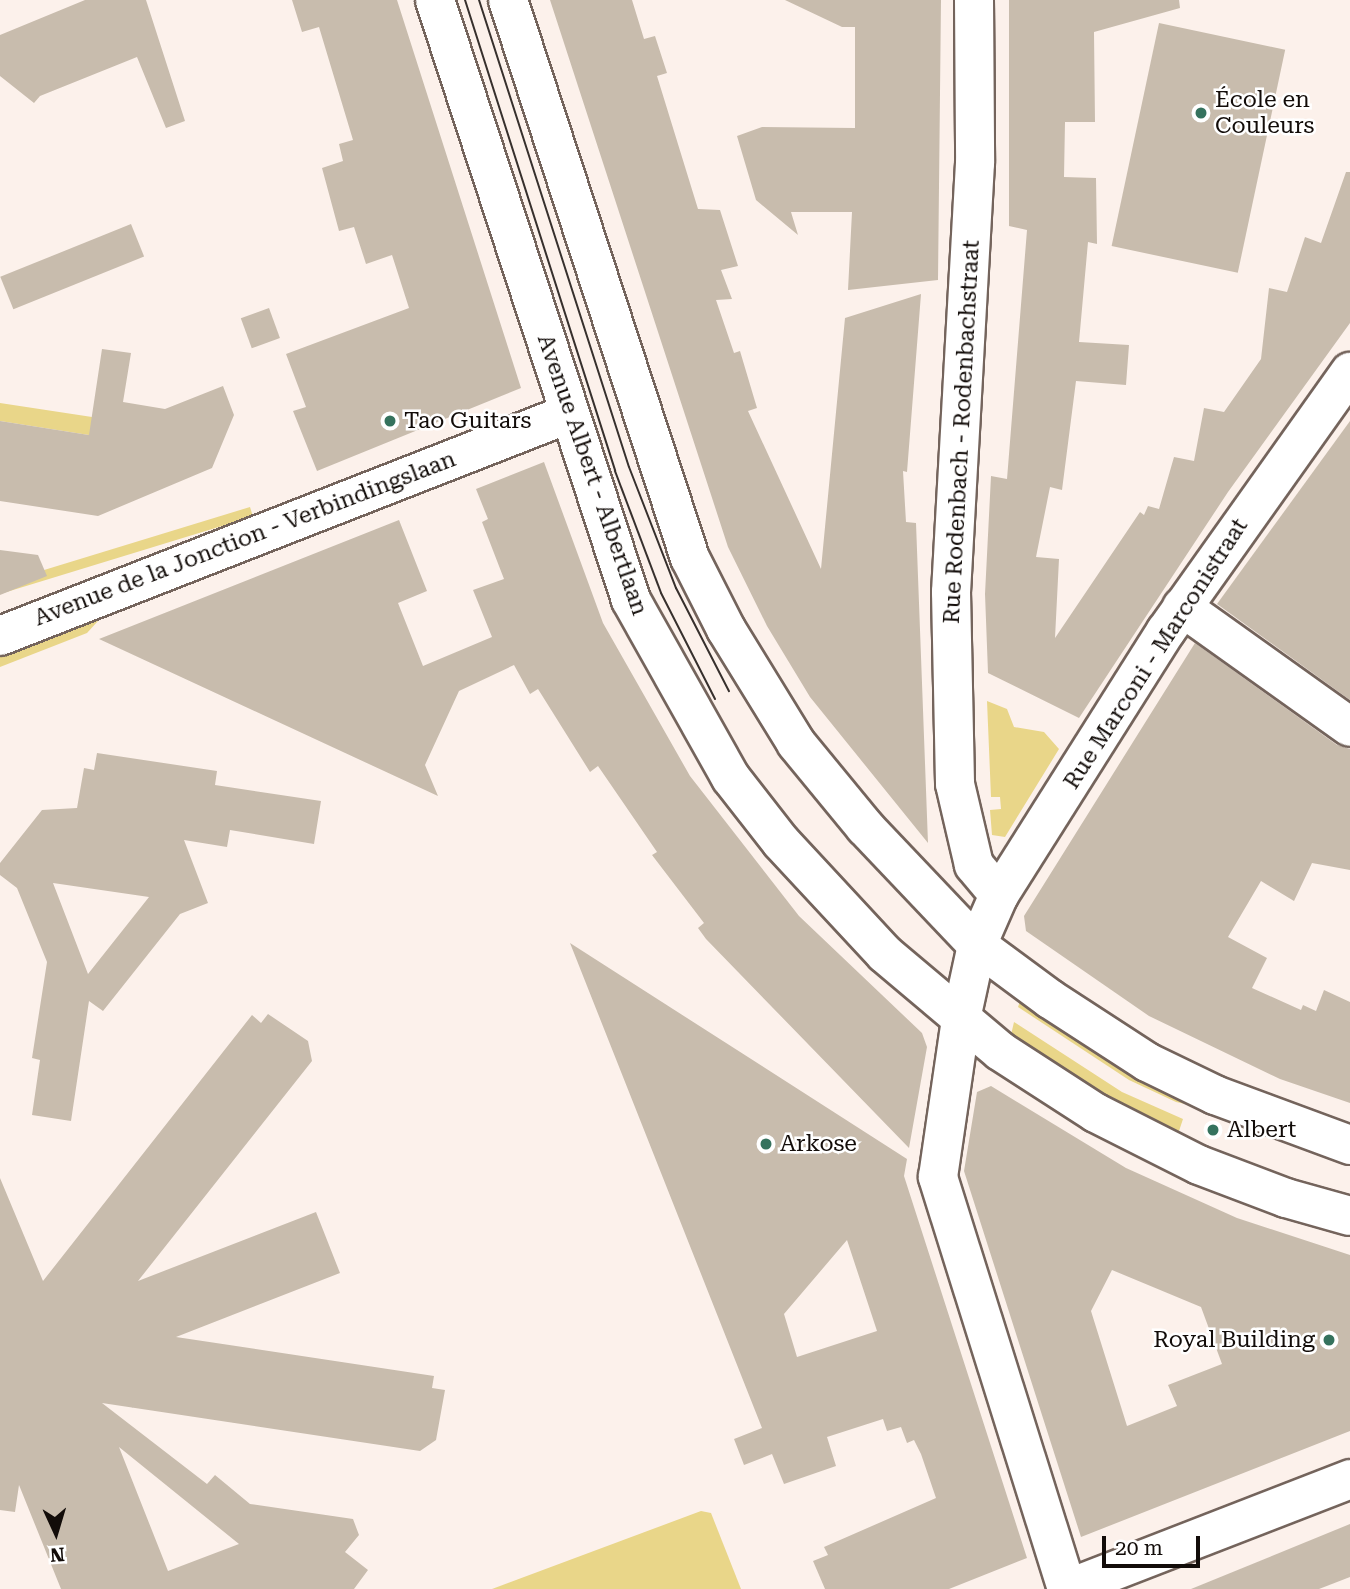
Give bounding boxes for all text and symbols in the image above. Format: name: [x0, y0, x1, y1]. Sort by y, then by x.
place label: École en Couleurs: [1215, 86, 1315, 140]
marker: École en Couleurs: [1193, 105, 1209, 121]
street label: Rue Rodenbach - Rodenbachstraat: [938, 239, 986, 625]
street label: Avenue Albert - Albertlaan: [531, 331, 653, 619]
place label: Tao Guitars: [404, 407, 532, 435]
marker: Tao Guitars: [382, 413, 398, 429]
street label: Avenue de la Jonction - Verbindingslaan: [30, 446, 460, 632]
street label: Rue Marconi - Marconistraat: [1058, 514, 1254, 794]
place label: Albert: [1227, 1116, 1296, 1144]
marker: Albert: [1205, 1122, 1221, 1138]
place label: Arkose: [780, 1130, 857, 1158]
marker: Arkose: [758, 1136, 774, 1152]
place label: Royal Building: [1153, 1326, 1315, 1354]
marker: Royal Building: [1321, 1332, 1337, 1348]
north arrow: [21, 1498, 91, 1568]
scale bar: [1105, 1522, 1203, 1566]
text: 20 m: [1115, 1536, 1163, 1560]
text: N: [49, 1542, 66, 1566]

